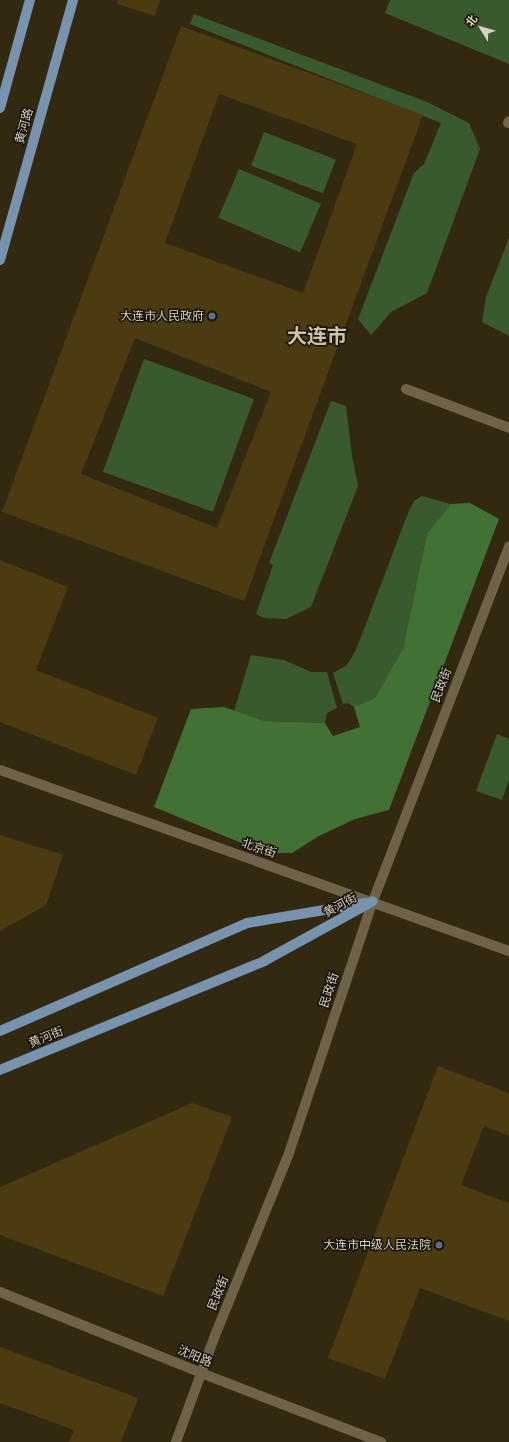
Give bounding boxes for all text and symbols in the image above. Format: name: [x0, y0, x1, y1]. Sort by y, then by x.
north arrow: [461, 8, 501, 48]
text: 北: [462, 12, 481, 30]
street label: 黄河路: [12, 107, 36, 145]
place label: 大连市人民政府: [120, 309, 204, 323]
marker: 大连市人民政府: [207, 311, 217, 321]
district label: 大连市: [287, 324, 347, 348]
street label: 民政街: [428, 666, 454, 704]
street label: 北京街: [240, 835, 278, 861]
street label: 黄河街: [321, 890, 359, 920]
street label: 民政街: [317, 971, 341, 1009]
street label: 黄河街: [27, 1024, 65, 1050]
place label: 大连市中级人民法院: [323, 1238, 431, 1252]
marker: 大连市中级人民法院: [434, 1240, 444, 1250]
street label: 民政街: [205, 1274, 231, 1312]
street label: 沈阳路: [176, 1342, 214, 1370]

